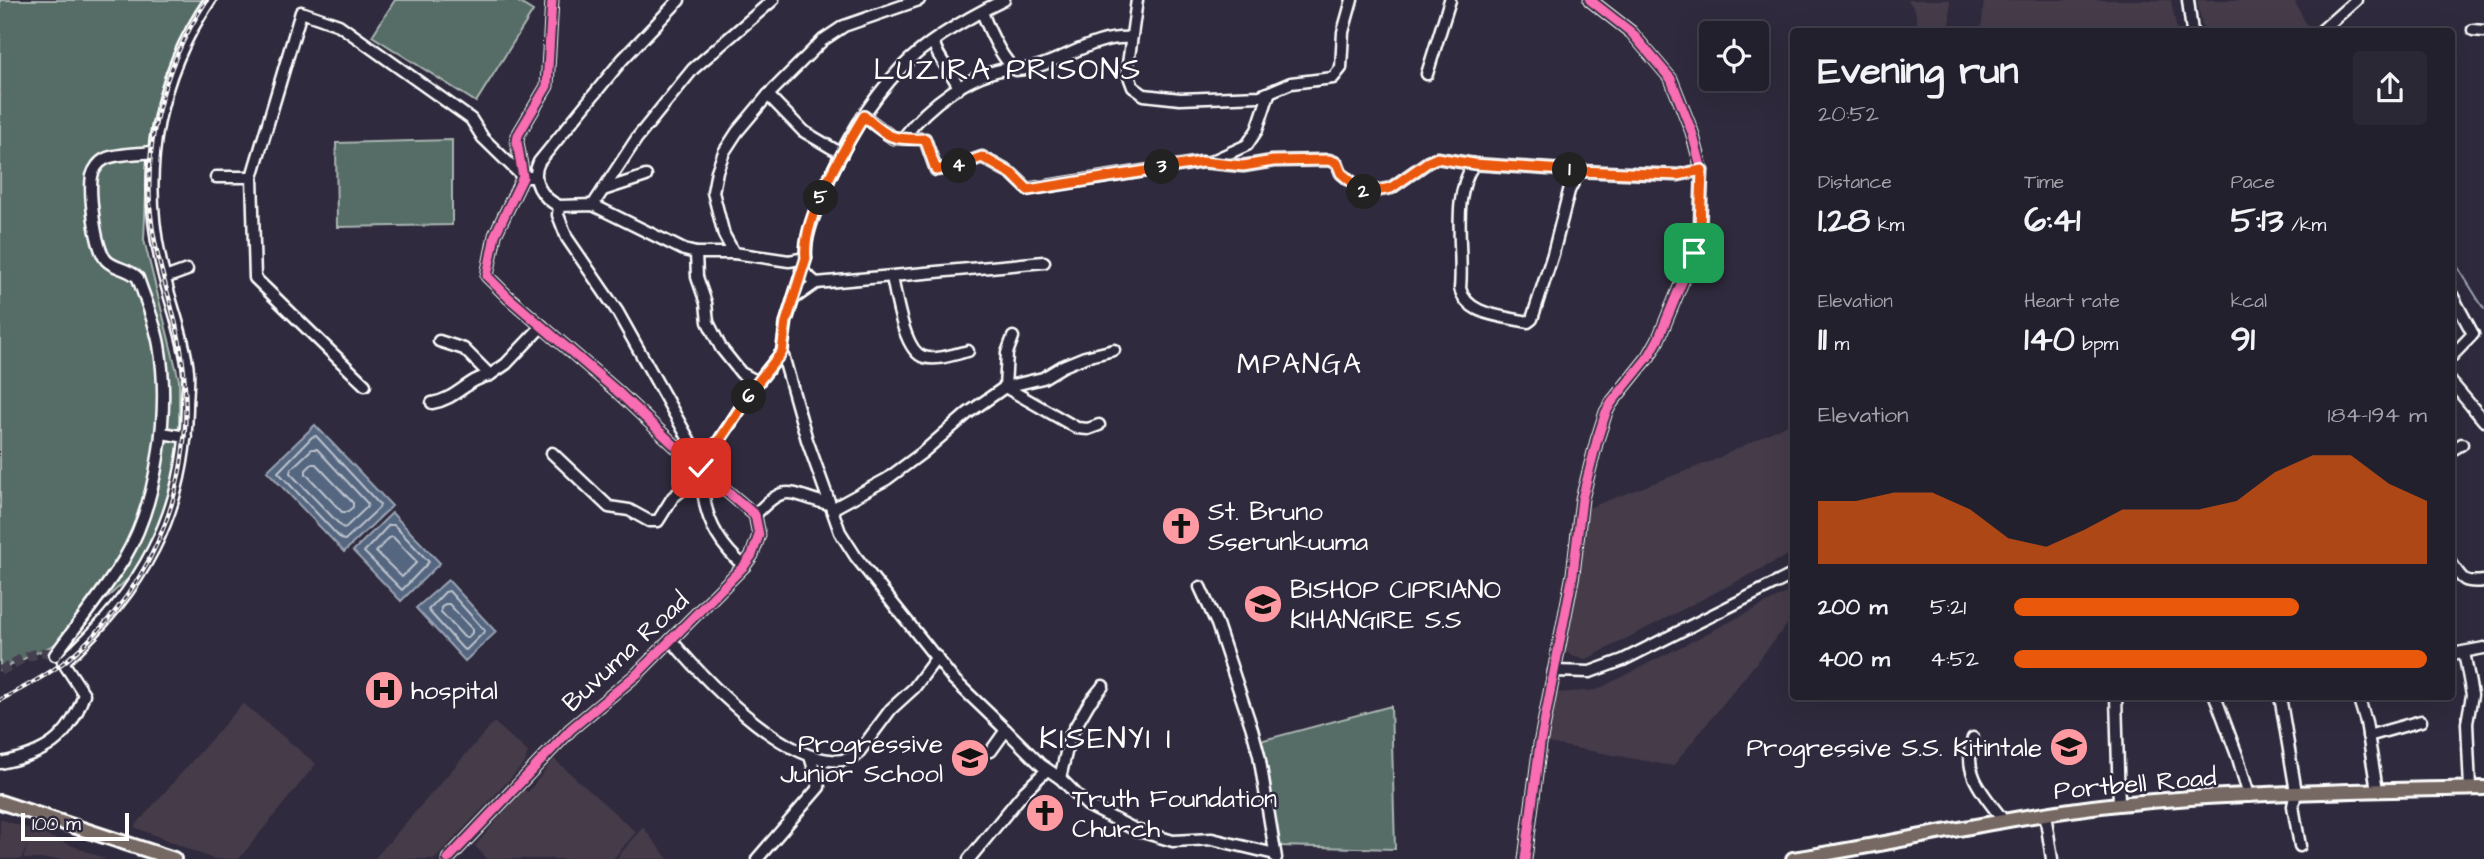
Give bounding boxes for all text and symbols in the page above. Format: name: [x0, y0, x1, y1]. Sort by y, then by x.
map controls: [1699, 21, 1769, 91]
button: locate: [1699, 21, 1769, 91]
text: Evening run: [1818, 46, 2019, 98]
district label: LUZIRA PRISONS: [874, 49, 1142, 91]
button: share: [2353, 51, 2427, 125]
text: 20:52: [1818, 98, 1879, 130]
pin: 4: [942, 148, 976, 184]
pin: 3: [1144, 150, 1180, 184]
text: 4: [952, 152, 965, 179]
pin: 1: [1552, 152, 1588, 188]
text: 3: [1157, 153, 1166, 180]
text: 1: [1568, 156, 1571, 183]
text: Distance: [1818, 169, 1892, 196]
text: Time: [2024, 169, 2064, 196]
text: Pace: [2231, 169, 2275, 196]
pin: 2: [1346, 174, 1382, 210]
text: 2: [1358, 178, 1369, 205]
pin: 5: [804, 180, 838, 216]
text: 5: [814, 184, 827, 211]
text: 1.28: [1818, 196, 1870, 245]
text: 6:41: [2024, 196, 2080, 245]
text: 5:13: [2231, 196, 2284, 245]
text: km: [1870, 212, 1904, 239]
text: /km: [2284, 212, 2326, 239]
pin: [1664, 223, 1724, 283]
icon: arrive: [1675, 234, 1713, 272]
text: Elevation: [1818, 288, 1893, 315]
text: Heart rate: [2024, 288, 2120, 315]
text: kcal: [2231, 288, 2267, 315]
text: 11: [1818, 315, 1827, 364]
text: 140: [2024, 315, 2075, 364]
text: 91: [2231, 315, 2255, 364]
text: m: [1827, 331, 1849, 358]
text: bpm: [2075, 331, 2118, 358]
district label: MPANGA: [1237, 345, 1363, 384]
pin: 6: [732, 380, 766, 414]
text: 6: [743, 383, 754, 410]
text: Elevation: [1818, 399, 1909, 431]
text: 184–194 m: [2328, 399, 2427, 431]
pin: [671, 438, 731, 498]
icon: check: [682, 449, 720, 487]
place label: St. Bruno Sserunkuuma: [1208, 494, 1368, 560]
church icon: St. Bruno Sserunkuuma: [1160, 505, 1202, 547]
place label: BISHOP CIPRIANO KIHANGIRE S.S: [1290, 572, 1501, 638]
street label: Buvuma Road: [554, 583, 697, 720]
school or university icon: BISHOP CIPRIANO KIHANGIRE S.S: [1242, 583, 1284, 625]
text: 200 m: [1818, 591, 1887, 623]
text: 5:21: [1930, 591, 1966, 623]
text: 400 m: [1818, 643, 1890, 675]
text: 4:52: [1930, 643, 1979, 675]
hospital icon: hospital: [363, 669, 405, 711]
place label: hospital: [411, 673, 498, 709]
district label: KISENYI I: [1039, 718, 1173, 760]
place label: Progressive Junior School: [780, 726, 943, 792]
school or university icon: Progressive S.S. Kitintale: [2048, 726, 2090, 768]
place label: Progressive S.S. Kitintale: [1746, 730, 2042, 768]
school or university icon: Progressive Junior School: [949, 737, 991, 779]
street label: Portbell Road: [2052, 759, 2218, 809]
place label: Truth Foundation Church: [1072, 781, 1277, 847]
church icon: Truth Foundation Church: [1024, 792, 1066, 834]
scale bar: [21, 810, 130, 842]
text: 100 m: [32, 811, 81, 838]

